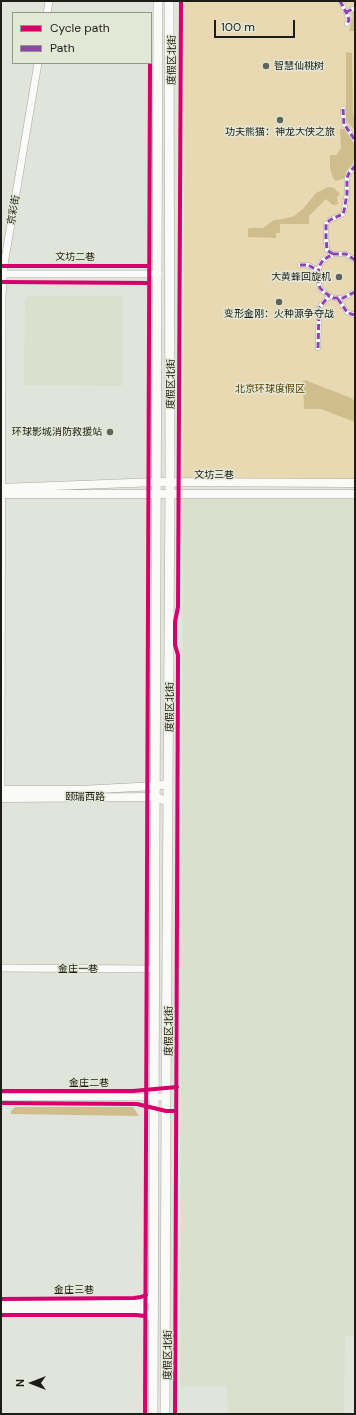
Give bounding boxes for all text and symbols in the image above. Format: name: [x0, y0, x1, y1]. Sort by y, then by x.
legend: [12, 12, 152, 64]
scale bar: [216, 12, 297, 38]
text: 100 m: [221, 19, 255, 35]
text: Cycle path: [50, 20, 110, 36]
street label: 度假区北街: [166, 35, 178, 85]
text: Path: [50, 40, 75, 56]
place label: 智慧仙桃树: [274, 60, 324, 72]
marker: 智慧仙桃树: [261, 61, 271, 71]
marker: 功夫熊猫：神龙大侠之旅: [275, 115, 285, 125]
place label: 功夫熊猫：神龙大侠之旅: [225, 126, 335, 138]
street label: 京彩街: [5, 194, 23, 226]
street label: 文坊二巷: [55, 251, 95, 263]
place label: 大黄蜂回旋机: [271, 271, 331, 283]
marker: 大黄蜂回旋机: [334, 272, 344, 282]
marker: 变形金刚：火种源争夺战: [274, 297, 284, 307]
place label: 变形金刚：火种源争夺战: [224, 308, 334, 320]
street label: 度假区北街: [165, 359, 177, 409]
park label: 北京环球度假区: [235, 383, 305, 395]
place label: 环球影城消防救援站: [12, 426, 102, 438]
marker: 环球影城消防救援站: [105, 427, 115, 437]
street label: 文坊三巷: [194, 469, 234, 481]
street label: 度假区北街: [164, 682, 176, 732]
street label: 颐瑞西路: [65, 791, 105, 803]
street label: 金庄一巷: [58, 963, 98, 975]
street label: 度假区北街: [163, 1006, 175, 1056]
street label: 金庄二巷: [69, 1077, 109, 1089]
street label: 金庄三巷: [54, 1284, 94, 1296]
street label: 度假区北街: [162, 1330, 174, 1380]
north arrow: [12, 1363, 52, 1403]
text: N: [13, 1379, 27, 1387]

